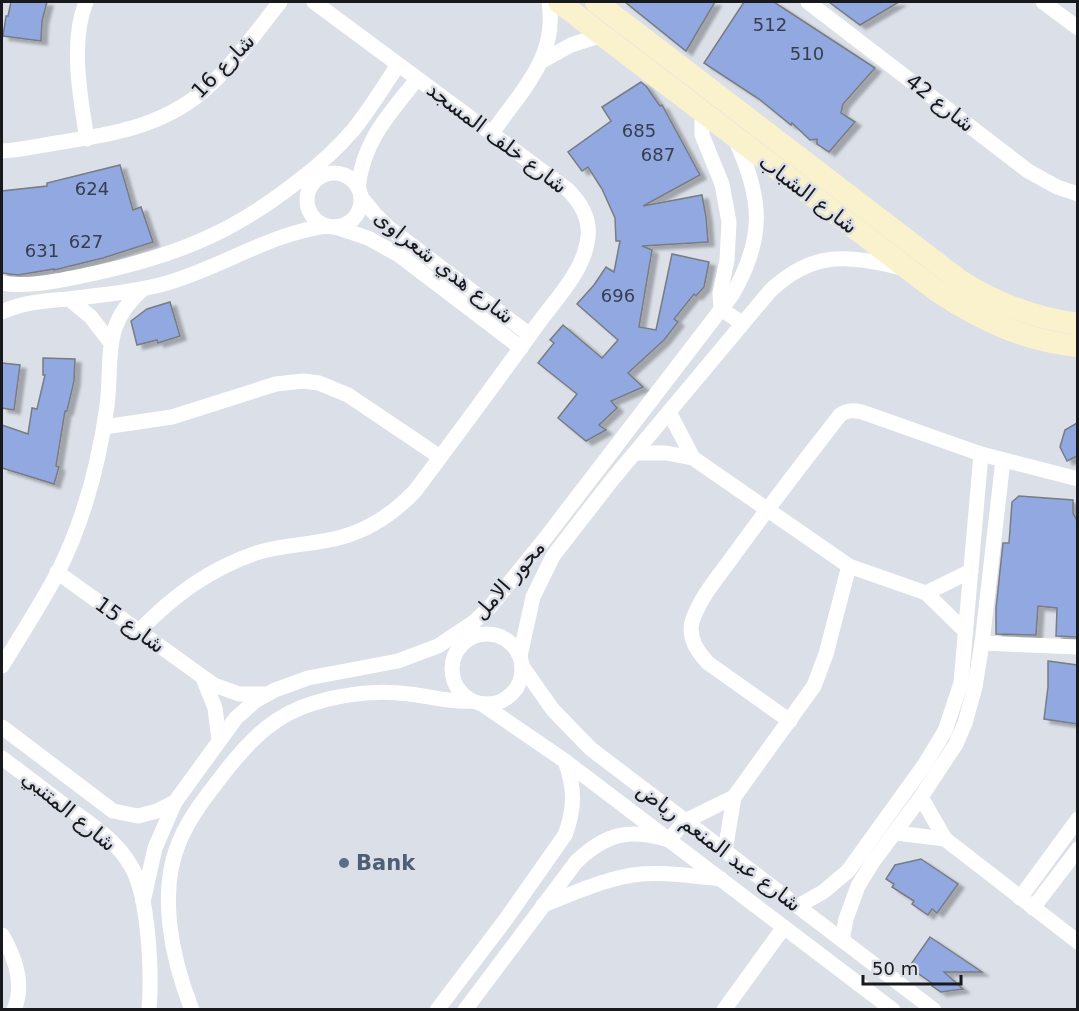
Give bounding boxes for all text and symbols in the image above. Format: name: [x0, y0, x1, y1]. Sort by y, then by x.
house number: 512: [753, 14, 787, 35]
street label: شارع 16: [187, 29, 259, 103]
house number: 510: [790, 43, 824, 64]
street label: شارع 42: [901, 69, 979, 137]
street label: شارع خلف المسجد: [422, 77, 572, 199]
house number: 685: [622, 120, 656, 141]
house number: 687: [641, 144, 675, 165]
street label: شارع الشباب: [754, 149, 862, 239]
house number: 624: [75, 178, 109, 199]
street label: شارع هدي شعراوى: [370, 205, 518, 329]
house number: 627: [69, 231, 103, 252]
house number: 631: [25, 240, 59, 261]
house number: 696: [601, 285, 635, 306]
street label: محور الامل: [468, 535, 550, 625]
street label: شارع 15: [91, 592, 169, 658]
street label: شارع المتنبي: [17, 766, 121, 856]
street label: شارع عبد المنعم رياض: [632, 777, 806, 917]
place label: Bank: [356, 851, 416, 875]
marker: Bank: [337, 856, 351, 870]
scale bar: [863, 948, 960, 986]
text: 50 m: [872, 958, 918, 979]

